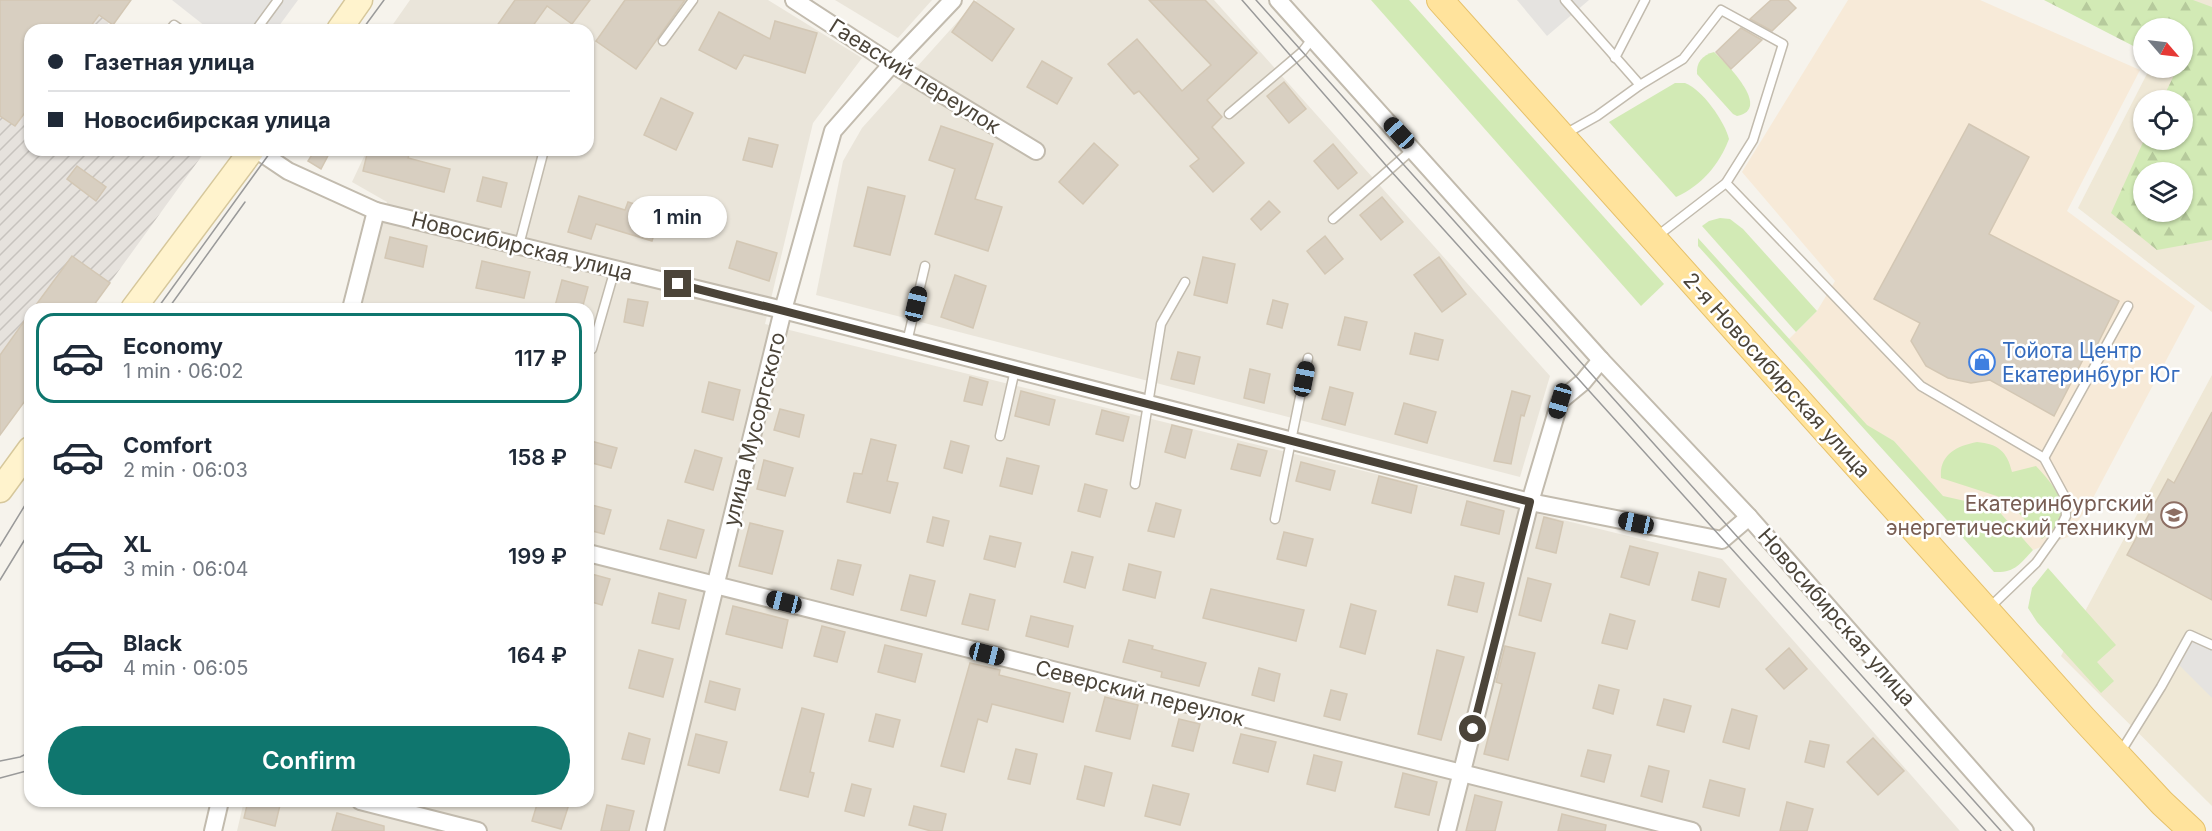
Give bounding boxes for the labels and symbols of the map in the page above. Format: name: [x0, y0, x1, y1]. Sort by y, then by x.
street label: Гаевский переулок: [825, 13, 1006, 139]
north arrow: [2133, 18, 2193, 78]
car: [1380, 114, 1418, 152]
callout: 1 min: [628, 197, 728, 239]
street label: Новосибирская улица: [409, 206, 635, 286]
street label: 2-я Новосибирская улица: [1678, 267, 1876, 483]
route end: [664, 270, 691, 297]
car: [903, 284, 929, 324]
street label: улица Мусоргского: [718, 329, 790, 529]
place label: Тойота Центр Екатеринбург Юг: [2002, 338, 2180, 387]
shop icon: Тойота Центр Екатеринбург Юг: [1967, 347, 1997, 377]
car: [1292, 360, 1316, 398]
car: [1546, 381, 1574, 421]
place label: Екатеринбургский энергетический техникум: [1886, 491, 2154, 540]
school or university icon: Екатеринбургский энергетический техникум: [2159, 500, 2189, 530]
car: [1617, 510, 1655, 536]
street label: Новосибирская улица: [1753, 523, 1921, 711]
car: [764, 589, 804, 615]
car: [967, 641, 1007, 667]
street label: Северский переулок: [1033, 655, 1248, 731]
route start: [1459, 715, 1486, 742]

